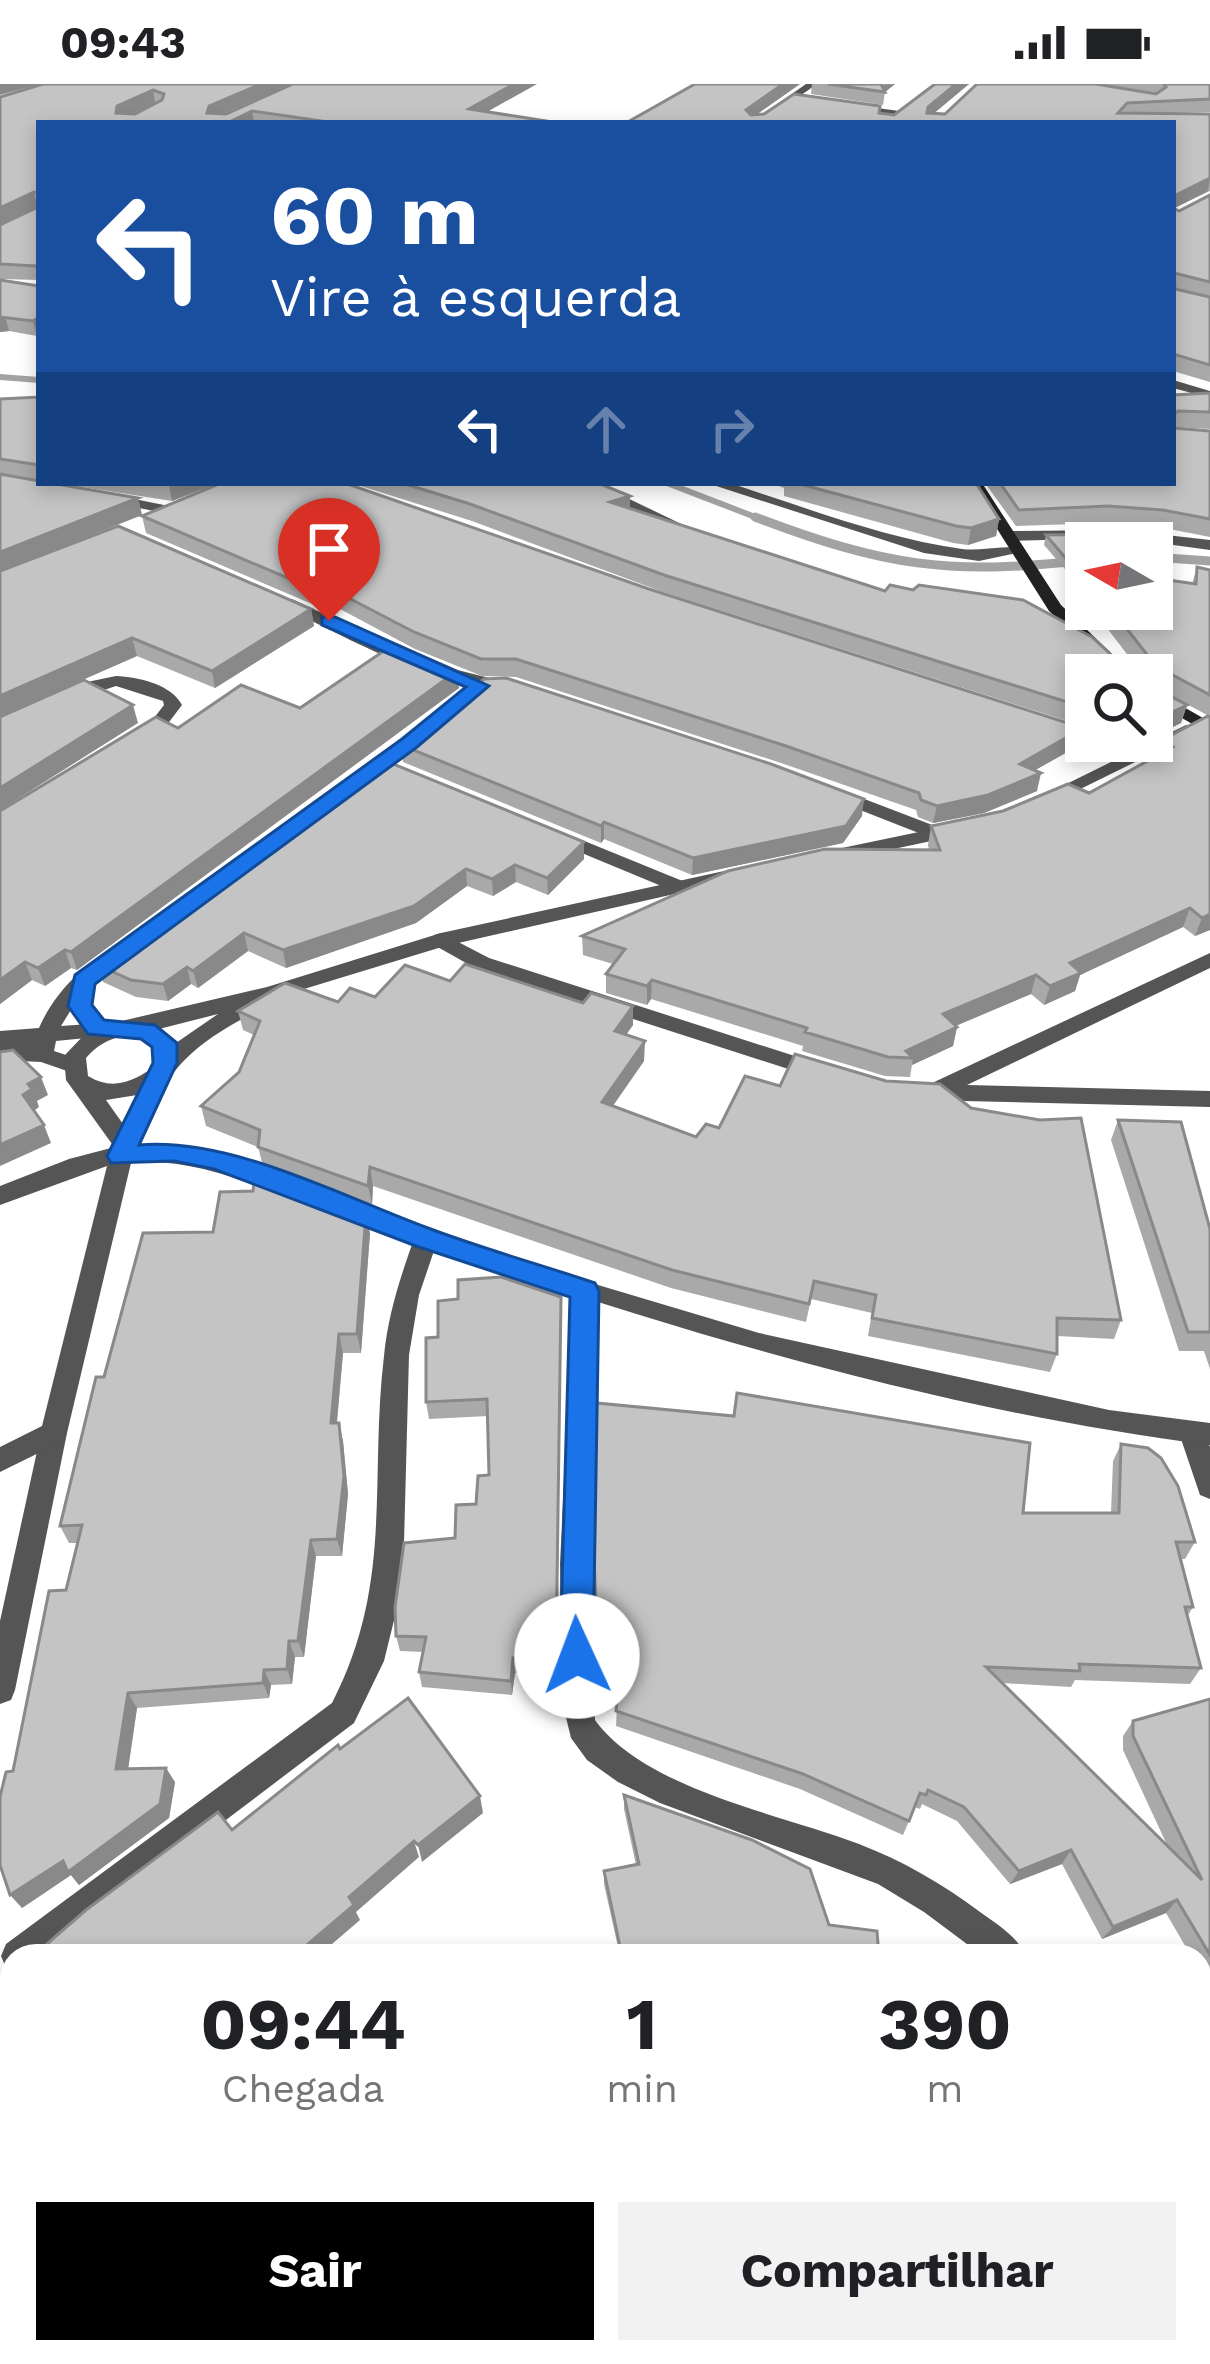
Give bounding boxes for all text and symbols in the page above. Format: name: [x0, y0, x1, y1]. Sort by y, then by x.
text: 09:43: [60, 16, 186, 69]
text: 60 m: [270, 166, 479, 264]
icon: left: [72, 168, 228, 324]
text: Vire à esquerda: [270, 266, 681, 329]
icon: left: [447, 396, 513, 462]
icon: ahead: [573, 396, 639, 462]
icon: right: [699, 396, 765, 462]
pin: [278, 498, 380, 621]
icon: arrive: [296, 516, 362, 582]
north arrow: [1065, 522, 1173, 630]
map controls: [1065, 522, 1173, 762]
button: search: [1065, 654, 1173, 762]
position arrow: [514, 1593, 640, 1719]
text: 09:44: [200, 1982, 406, 2066]
text: 1: [627, 1982, 658, 2066]
text: 390: [878, 1982, 1012, 2066]
text: Chegada: [222, 2066, 384, 2111]
text: min: [606, 2066, 678, 2111]
text: m: [926, 2066, 964, 2111]
button: Sair: [36, 2202, 594, 2340]
button: Compartilhar: [618, 2202, 1176, 2340]

